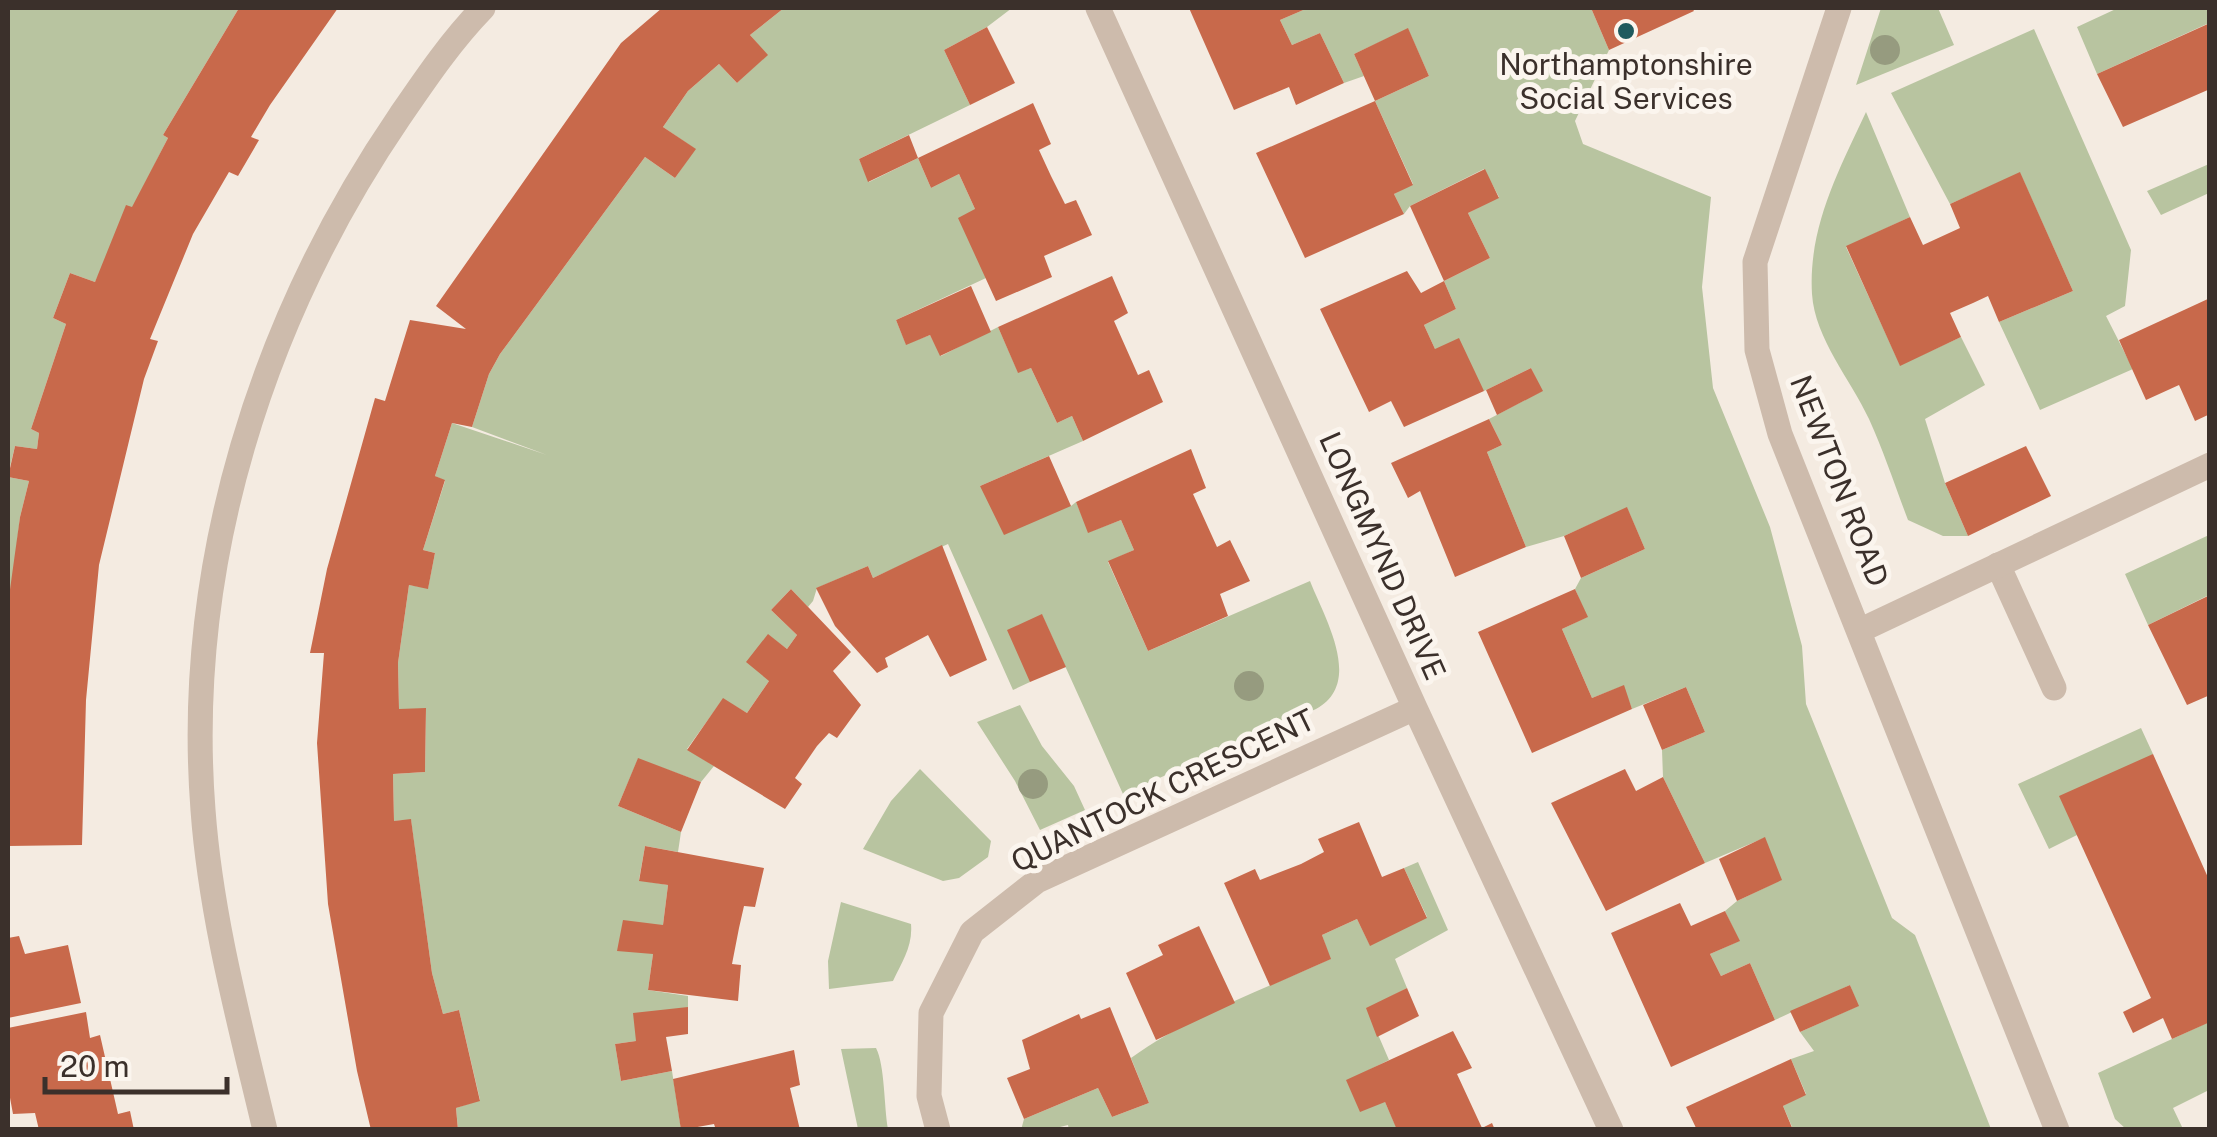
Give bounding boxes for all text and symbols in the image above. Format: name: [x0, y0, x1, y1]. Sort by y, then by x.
marker: Northamptonshire Social Services: [1615, 20, 1637, 42]
place label: Northamptonshire Social Services: [1499, 46, 1753, 116]
street label: NEWTON ROAD: [1783, 370, 1897, 591]
street label: LONGMYND DRIVE: [1312, 426, 1454, 685]
street label: QUANTOCK CRESCENT: [1005, 701, 1320, 879]
scale bar: [45, 1032, 228, 1094]
text: 20 m: [60, 1048, 129, 1084]

